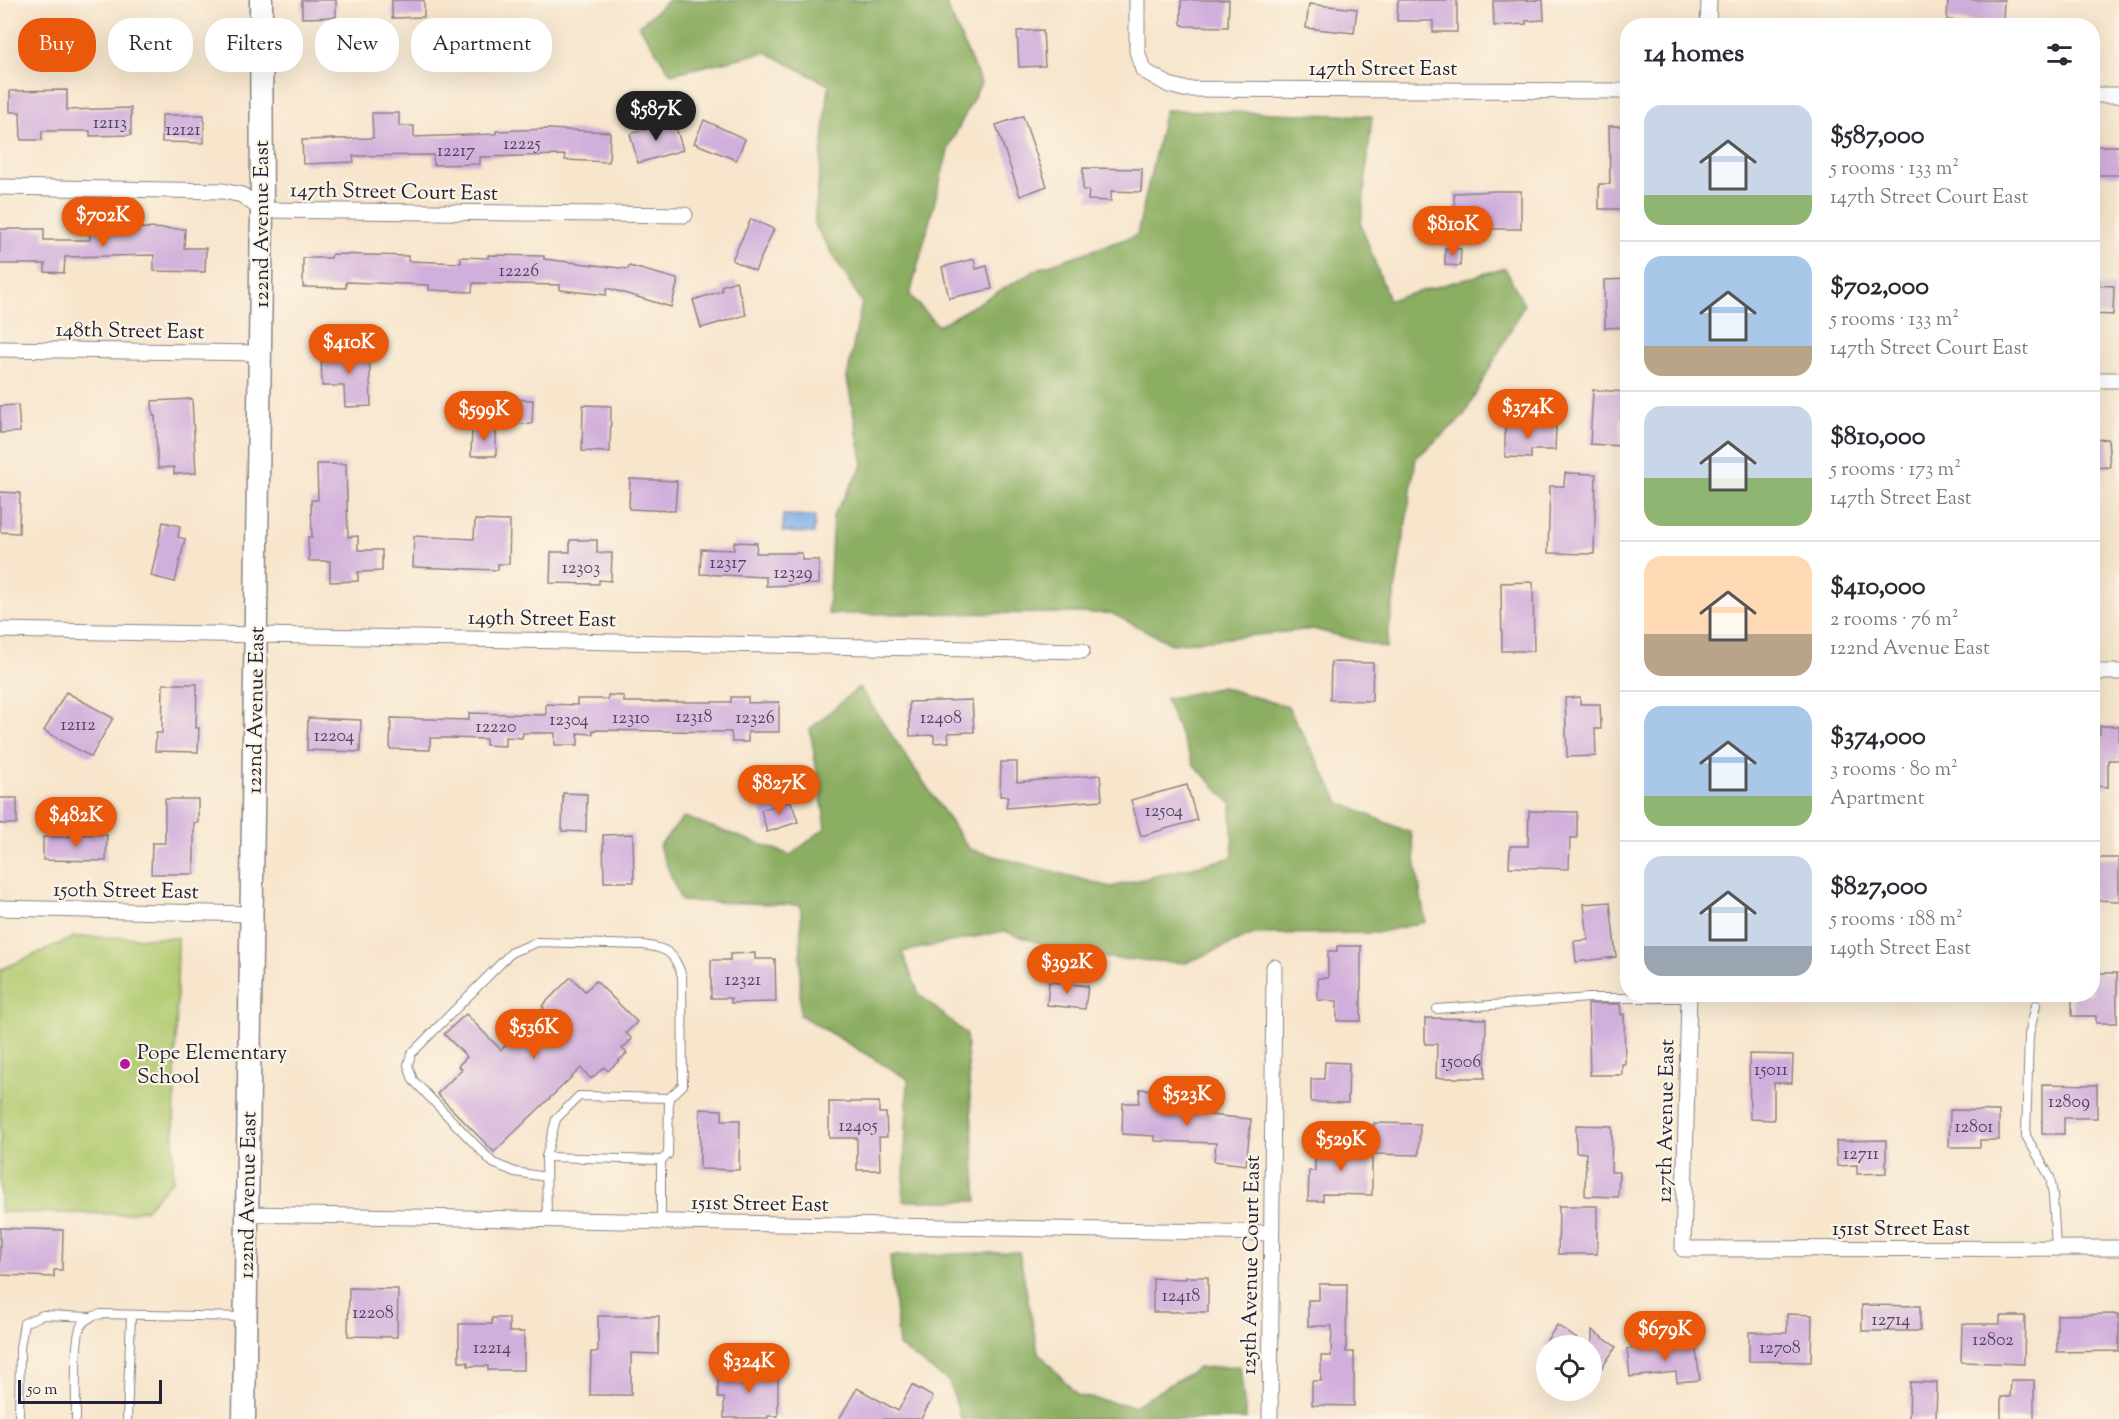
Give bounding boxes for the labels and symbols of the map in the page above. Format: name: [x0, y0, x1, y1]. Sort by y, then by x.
street label: 147th Street East: [1309, 55, 1457, 85]
pin: $587K: [614, 91, 698, 142]
house number: 12113: [93, 111, 127, 137]
house number: 12121: [165, 118, 201, 144]
house number: 12225: [503, 132, 541, 158]
house number: 12217: [437, 139, 475, 165]
street label: 122nd Avenue East: [248, 140, 278, 308]
street label: 147th Street Court East: [290, 176, 498, 210]
pin: $702K: [61, 197, 145, 248]
pin: $810K: [1411, 206, 1495, 257]
house number: 12226: [499, 259, 539, 285]
street label: 148th Street East: [55, 316, 205, 348]
pin: $410K: [307, 324, 391, 375]
pin: $374K: [1486, 389, 1570, 440]
pin: $599K: [442, 391, 526, 442]
house number: 12317: [710, 551, 746, 577]
house number: 12303: [562, 556, 600, 582]
house number: 12329: [774, 561, 813, 587]
street label: 149th Street East: [468, 604, 616, 636]
street label: 122nd Avenue East: [241, 626, 273, 794]
house number: 12318: [676, 705, 712, 731]
house number: 12310: [612, 706, 650, 732]
house number: 12326: [735, 706, 775, 732]
house number: 12408: [920, 706, 962, 732]
house number: 12304: [549, 708, 589, 734]
house number: 12112: [60, 713, 96, 739]
house number: 12220: [476, 715, 516, 741]
house number: 12204: [314, 724, 354, 750]
pin: $827K: [737, 765, 821, 816]
pin: $482K: [34, 797, 118, 848]
house number: 12504: [1145, 799, 1183, 825]
street label: 150th Street East: [53, 876, 199, 908]
pin: $392K: [1025, 944, 1109, 995]
house number: 12321: [725, 968, 761, 994]
pin: $536K: [492, 1009, 576, 1060]
place label: Pope Elementary School: [137, 1039, 288, 1093]
street label: 127th Avenue East: [1651, 1039, 1683, 1203]
house number: 15006: [1441, 1050, 1481, 1076]
marker: Pope Elementary School: [118, 1057, 132, 1071]
house number: 15011: [1754, 1058, 1788, 1084]
pin: $523K: [1145, 1076, 1229, 1127]
house number: 12809: [2048, 1090, 2090, 1116]
street label: 122nd Avenue East: [233, 1111, 265, 1279]
house number: 12405: [838, 1114, 878, 1140]
house number: 12801: [1954, 1115, 1994, 1141]
pin: $529K: [1299, 1121, 1383, 1172]
house number: 12711: [1843, 1142, 1879, 1168]
street label: 125th Avenue Court East: [1235, 1155, 1269, 1375]
street label: 151st Street East: [691, 1189, 829, 1221]
street label: 151st Street East: [1832, 1215, 1970, 1245]
house number: 12418: [1162, 1284, 1200, 1310]
house number: 12208: [352, 1301, 394, 1327]
house number: 12714: [1872, 1308, 1910, 1334]
pin: $679K: [1623, 1311, 1707, 1362]
house number: 12802: [1972, 1328, 2014, 1354]
house number: 12214: [473, 1336, 511, 1362]
house number: 12708: [1759, 1336, 1801, 1362]
pin: $324K: [707, 1343, 791, 1394]
scale bar: [18, 1377, 162, 1404]

